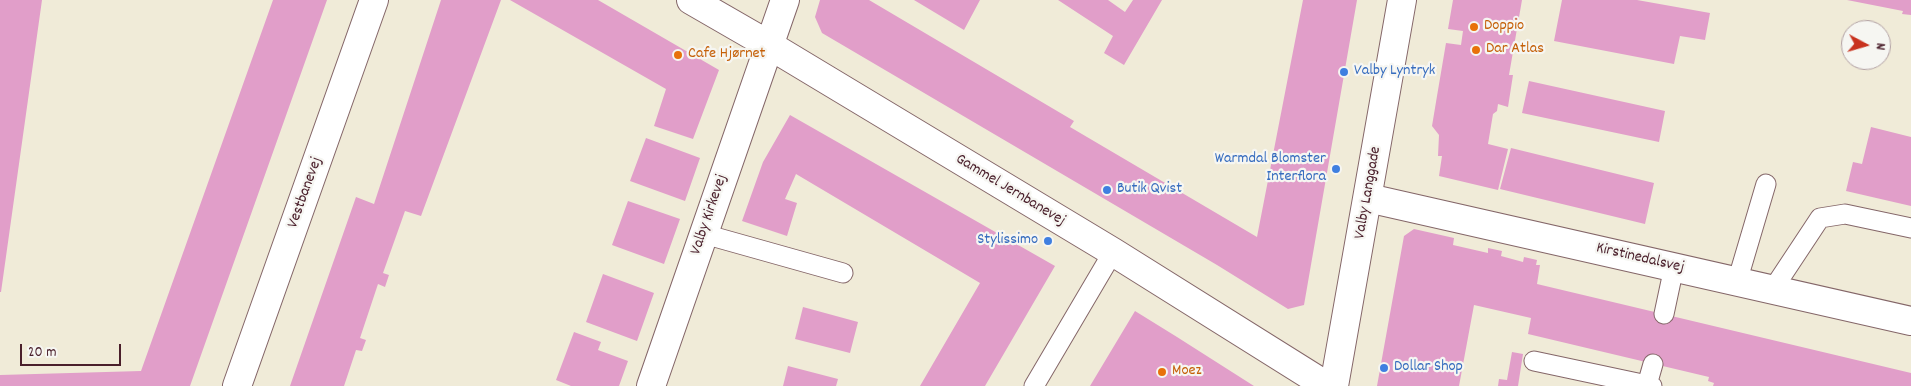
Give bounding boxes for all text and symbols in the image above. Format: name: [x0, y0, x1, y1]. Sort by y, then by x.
place label: Doppio: [1484, 17, 1524, 37]
north arrow: [1841, 20, 1891, 70]
marker: Doppio: [1468, 21, 1480, 33]
place label: Dar Atlas: [1486, 40, 1544, 60]
text: N: [1870, 42, 1890, 51]
marker: Dar Atlas: [1470, 44, 1482, 56]
place label: Cafe Hjørnet: [688, 45, 766, 65]
marker: Cafe Hjørnet: [672, 49, 684, 61]
place label: Valby Lyntryk: [1354, 62, 1435, 82]
marker: Valby Lyntryk: [1338, 66, 1350, 78]
street label: Valby Langgade: [1351, 145, 1387, 241]
place label: Warmdal Blomster Interflora: [1215, 150, 1326, 188]
street label: Gammel Jernbanevej: [951, 151, 1069, 231]
street label: Vestbanevej: [284, 155, 328, 231]
marker: Warmdal Blomster Interflora: [1330, 163, 1342, 175]
street label: Valby Kirkevej: [687, 172, 733, 258]
place label: Butik Qvist: [1117, 180, 1182, 200]
marker: Butik Qvist: [1101, 184, 1113, 196]
place label: Stylissimo: [977, 231, 1038, 251]
marker: Stylissimo: [1042, 235, 1054, 247]
street label: Kirstinedalsvej: [1594, 240, 1686, 278]
scale bar: [22, 334, 124, 366]
text: 20 m: [28, 342, 56, 364]
place label: Dollar Shop: [1394, 358, 1463, 378]
place label: Moez: [1172, 362, 1202, 382]
marker: Dollar Shop: [1378, 362, 1390, 374]
marker: Moez: [1156, 366, 1168, 378]

